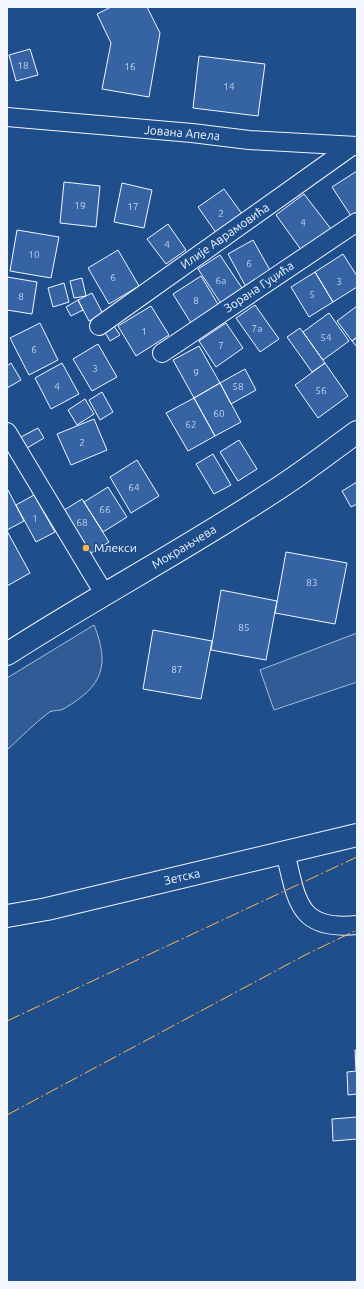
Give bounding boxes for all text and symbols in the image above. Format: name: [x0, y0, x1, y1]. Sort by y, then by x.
house number: 18: [17, 60, 29, 71]
house number: 16: [124, 61, 136, 72]
house number: 14: [223, 81, 235, 92]
street label: Јована Апела: [144, 123, 221, 142]
house number: 19: [74, 200, 86, 211]
street label: Илије Аврамовића: [178, 200, 271, 271]
house number: 17: [127, 201, 139, 212]
house number: 2: [218, 208, 224, 219]
house number: 4: [300, 217, 306, 228]
house number: 4: [164, 239, 170, 250]
house number: 10: [28, 249, 40, 260]
house number: 6: [246, 258, 252, 269]
street label: Зорана Гуџића: [221, 259, 296, 315]
house number: 6: [110, 272, 116, 283]
house number: 6a: [216, 275, 226, 286]
house number: 3: [336, 276, 342, 287]
house number: 5: [309, 289, 315, 300]
house number: 8: [18, 291, 24, 302]
house number: 8: [193, 295, 199, 306]
house number: 7a: [252, 323, 262, 334]
house number: 1: [141, 326, 147, 337]
house number: 54: [320, 332, 332, 343]
house number: 7: [218, 340, 224, 351]
house number: 6: [31, 344, 37, 355]
house number: 3: [92, 363, 98, 374]
house number: 9: [193, 367, 199, 378]
house number: 4: [54, 381, 60, 392]
house number: 58: [232, 381, 244, 392]
house number: 56: [315, 385, 327, 396]
house number: 60: [213, 408, 225, 419]
house number: 62: [185, 419, 197, 430]
house number: 2: [79, 437, 85, 448]
house number: 64: [128, 482, 140, 493]
house number: 66: [99, 504, 111, 515]
house number: 1: [32, 513, 38, 524]
house number: 68: [76, 517, 88, 528]
street label: Мокрањчева: [149, 522, 218, 571]
place label: Млекси: [94, 541, 137, 554]
marker: Млекси: [81, 543, 91, 553]
house number: 83: [306, 577, 318, 588]
house number: 85: [238, 622, 250, 633]
house number: 87: [171, 664, 183, 675]
street label: Зетска: [163, 866, 201, 887]

